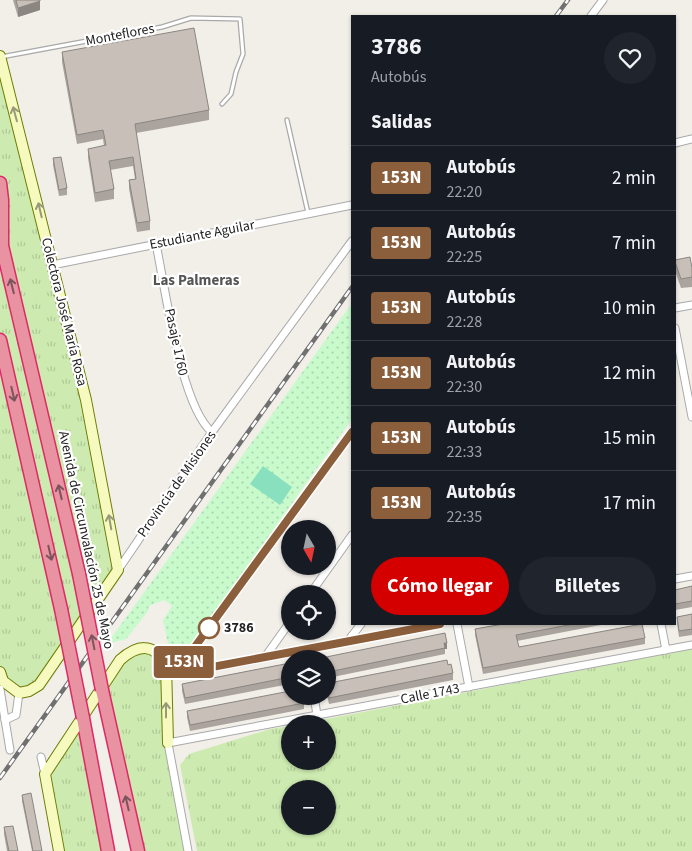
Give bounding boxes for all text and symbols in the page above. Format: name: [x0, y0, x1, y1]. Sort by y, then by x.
street label: Monteflores: [84, 19, 156, 51]
text: 3786: [371, 29, 422, 64]
button: heart: [604, 32, 656, 84]
text: Autobús: [371, 66, 426, 88]
one-way arrow: [10, 106, 20, 122]
text: Salidas: [371, 109, 432, 136]
text: Autobús: [446, 154, 516, 181]
text: 153N: [381, 165, 421, 190]
text: 2 min: [612, 165, 656, 192]
text: 22:20: [446, 181, 482, 203]
one-way arrow: [35, 202, 44, 218]
street label: Estudiante Aguilar: [148, 215, 256, 255]
text: Autobús: [446, 219, 516, 246]
text: 153N: [381, 230, 421, 255]
text: 7 min: [612, 230, 656, 257]
street label: Colectora José María Rosa: [36, 236, 92, 388]
text: 22:25: [446, 246, 482, 268]
district label: Las Palmeras: [153, 270, 240, 291]
one-way arrow: [7, 279, 16, 295]
text: Autobús: [446, 284, 516, 311]
text: 153N: [381, 295, 421, 320]
text: 10 min: [602, 295, 656, 322]
street label: Pasaje 1760: [159, 306, 193, 378]
text: 22:28: [446, 311, 482, 333]
text: Autobús: [446, 349, 516, 376]
text: 153N: [381, 360, 421, 385]
text: 12 min: [602, 360, 656, 387]
text: 22:30: [446, 376, 482, 398]
one-way arrow: [9, 386, 18, 402]
text: Autobús: [446, 414, 516, 441]
text: 153N: [381, 425, 421, 450]
text: 15 min: [602, 425, 656, 452]
street label: Provincia de Misiones: [133, 427, 221, 541]
street label: Avenida de Circunvalación 25 de Mayo: [53, 429, 119, 651]
text: 22:33: [446, 441, 482, 463]
text: Autobús: [446, 479, 516, 506]
one-way arrow: [55, 485, 65, 501]
text: 153N: [381, 490, 421, 515]
text: 17 min: [602, 490, 656, 517]
text: 22:35: [446, 506, 482, 528]
one-way arrow: [104, 514, 114, 530]
north arrow: [281, 520, 336, 575]
map controls: [281, 520, 336, 835]
one-way arrow: [46, 544, 55, 560]
button: Cómo llegar: [371, 557, 509, 615]
button: Billetes: [519, 557, 656, 615]
button: locate: [281, 585, 336, 640]
marker: 3786: [198, 617, 220, 639]
place label: 3786: [224, 618, 254, 638]
one-way arrow: [87, 634, 97, 650]
line badge: 153N: [149, 646, 219, 678]
text: 153N: [164, 649, 204, 674]
button: layers: [281, 650, 336, 705]
street label: Calle 1743: [399, 678, 461, 710]
one-way arrow: [161, 702, 171, 718]
button: +: [281, 715, 336, 770]
button: −: [281, 780, 336, 835]
one-way arrow: [122, 796, 131, 812]

